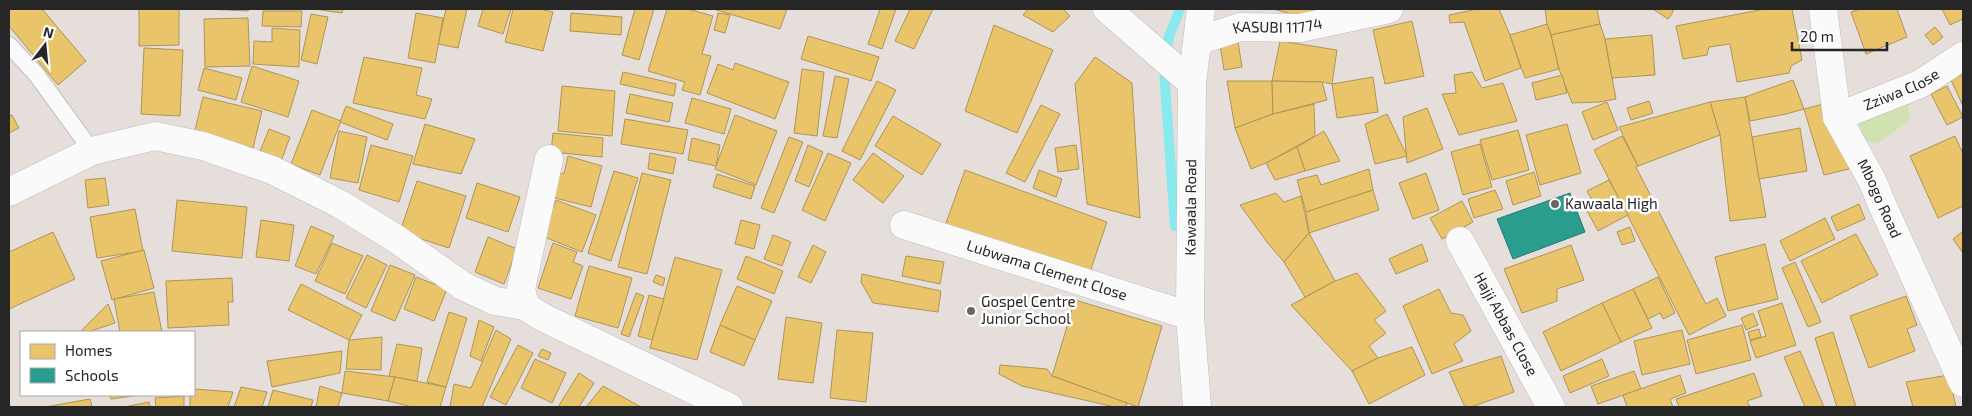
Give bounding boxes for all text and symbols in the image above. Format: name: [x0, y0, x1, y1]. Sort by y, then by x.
street label: KASUBI 11774: [1230, 13, 1324, 37]
north arrow: [20, 20, 70, 70]
scale bar: [1792, 20, 1887, 52]
text: N: [42, 22, 56, 42]
text: 20 m: [1800, 27, 1834, 45]
street label: Zziwa Close: [1861, 64, 1942, 114]
street label: Mbogo Road: [1854, 156, 1906, 241]
street label: Kawaala Road: [1181, 159, 1199, 256]
place label: Kawaala High: [1565, 194, 1658, 212]
marker: Kawaala High: [1549, 198, 1561, 210]
street label: Lubwama Clement Close: [965, 236, 1130, 303]
street label: Hajji Abbas Close: [1471, 269, 1542, 379]
place label: Gospel Centre Junior School: [981, 292, 1076, 327]
marker: Gospel Centre Junior School: [965, 305, 977, 317]
legend: [20, 331, 195, 396]
text: Homes: [65, 341, 112, 359]
text: Schools: [65, 366, 119, 384]

